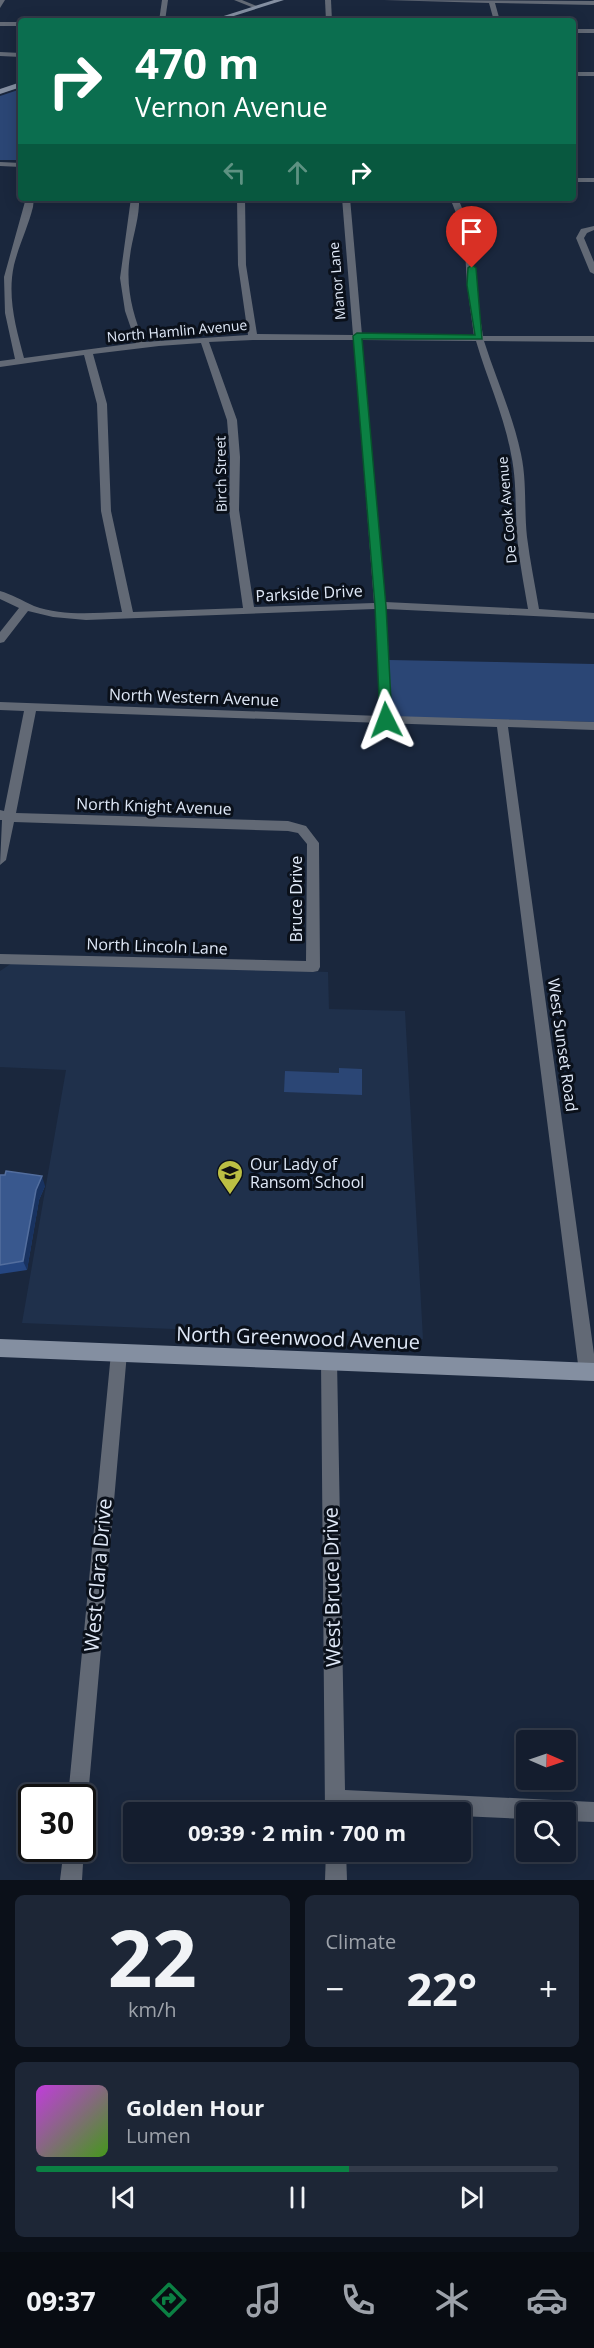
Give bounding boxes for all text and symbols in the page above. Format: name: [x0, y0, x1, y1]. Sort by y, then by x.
text: 470 m: [135, 34, 259, 91]
icon: right: [36, 42, 114, 120]
text: Vernon Avenue: [135, 88, 328, 125]
icon: left: [218, 156, 251, 189]
icon: ahead: [281, 156, 314, 189]
icon: right: [344, 156, 377, 189]
pin: [446, 206, 497, 268]
icon: arrive: [455, 215, 488, 248]
street label: Manor Lane: [324, 241, 349, 321]
street label: North Hamlin Avenue: [106, 315, 248, 346]
street label: Birch Street: [210, 436, 231, 512]
street label: De Cook Avenue: [492, 456, 521, 564]
street label: Parkside Drive: [255, 579, 363, 607]
street label: North Western Avenue: [109, 683, 279, 711]
position arrow: [354, 688, 418, 752]
street label: North Knight Avenue: [76, 792, 232, 820]
street label: Bruce Drive: [285, 856, 307, 942]
street label: North Lincoln Lane: [86, 933, 228, 959]
street label: West Sunset Road: [543, 977, 583, 1113]
place label: Our Lady of Ransom School: [250, 1153, 364, 1193]
school or university icon: Our Lady of Ransom School: [215, 1158, 245, 1196]
street label: North Greenwood Avenue: [176, 1320, 420, 1355]
street label: West Clara Drive: [77, 1497, 118, 1653]
street label: West Bruce Drive: [317, 1507, 346, 1667]
north arrow: [516, 1730, 576, 1790]
map controls: [516, 1730, 576, 1862]
speed limit sign: 30: [18, 1784, 96, 1862]
button: search: [516, 1802, 576, 1862]
text: 09:39 · 2 min · 700 m: [188, 1817, 406, 1847]
text: 22: [108, 1904, 197, 2010]
text: Climate: [326, 1928, 396, 1955]
text: 22°: [406, 1958, 477, 2019]
text: −: [326, 1966, 344, 2011]
text: +: [539, 1966, 558, 2011]
text: km/h: [128, 1996, 177, 2023]
text: Golden Hour: [126, 2092, 264, 2122]
text: Lumen: [126, 2122, 191, 2149]
icon: previous: [107, 2181, 140, 2214]
icon: pause: [281, 2181, 314, 2214]
icon: next: [455, 2181, 488, 2214]
icon: directions: [148, 2279, 190, 2321]
icon: music: [243, 2279, 285, 2321]
icon: phone: [337, 2279, 379, 2321]
icon: climate: [431, 2279, 473, 2321]
icon: car: [526, 2279, 568, 2321]
text: 09:37: [26, 2282, 96, 2319]

